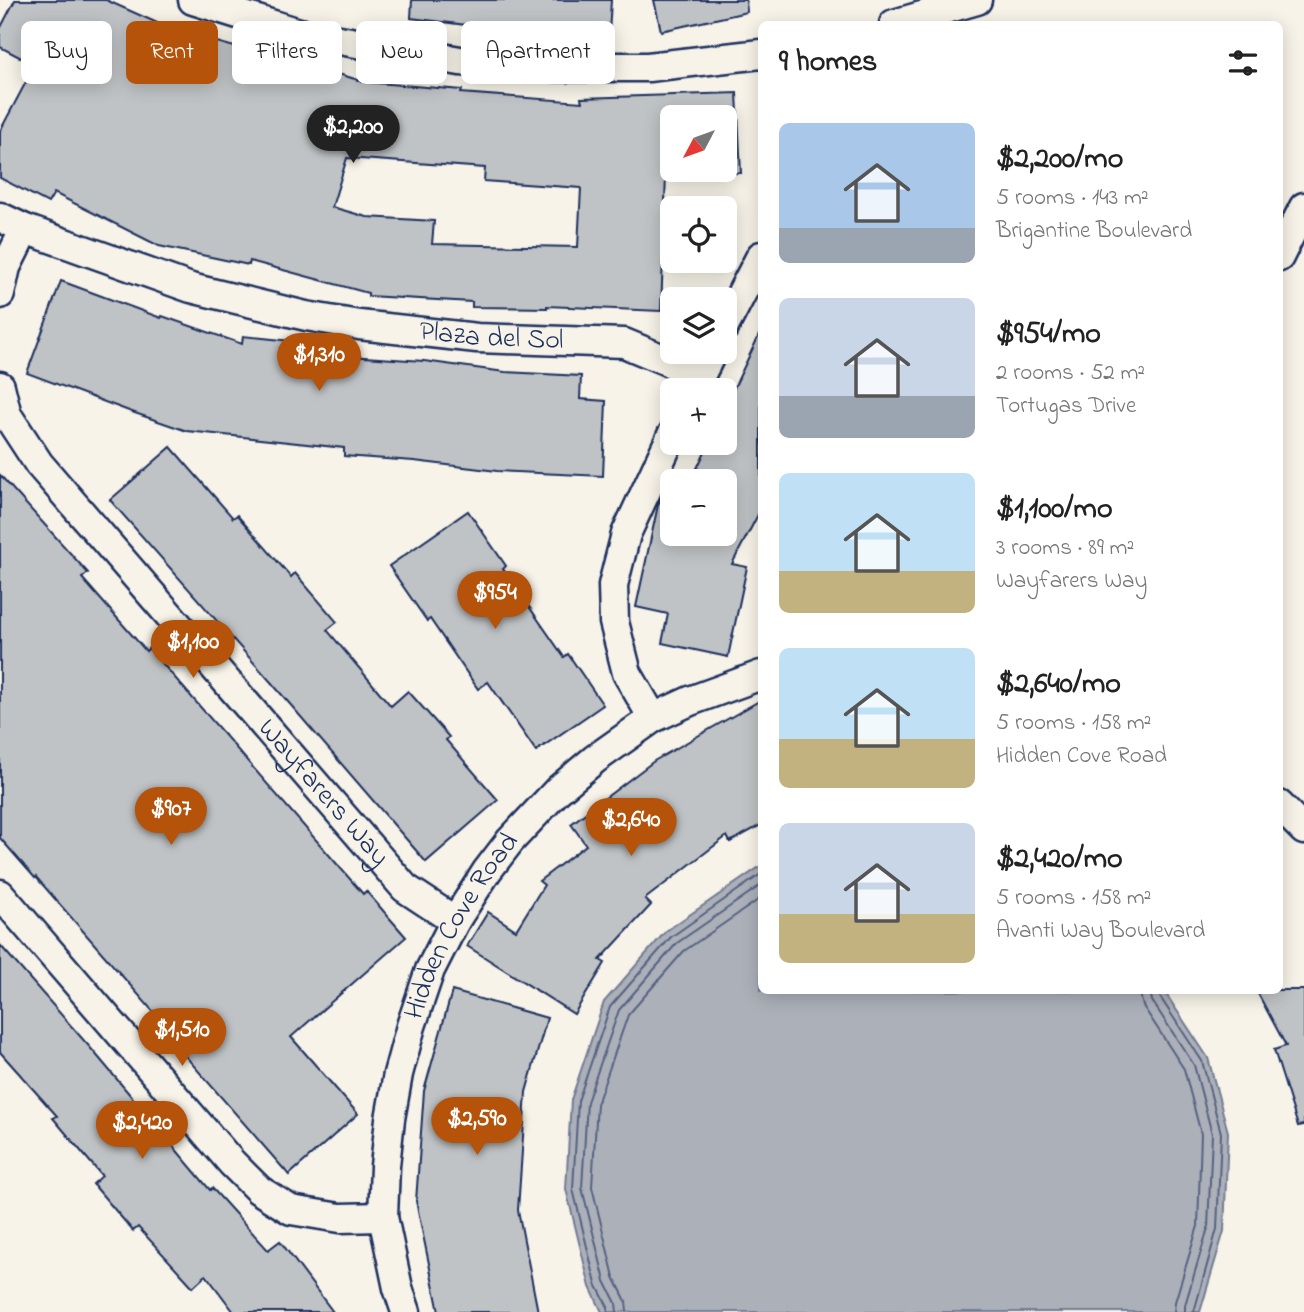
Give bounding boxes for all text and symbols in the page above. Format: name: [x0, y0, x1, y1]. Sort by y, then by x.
chip: Buy: [21, 21, 112, 84]
chip: Rent: [126, 21, 218, 84]
chip: Filters: [232, 21, 342, 84]
chip: New: [356, 21, 447, 84]
chip: Apartment: [461, 21, 615, 84]
text: 9 homes: [779, 41, 877, 85]
icon: filters: [1224, 44, 1262, 82]
north arrow: [660, 105, 737, 182]
map controls: [660, 105, 737, 546]
pin: $2,200: [296, 106, 410, 165]
text: $2,200: [323, 111, 383, 144]
text: $2,200/mo: [996, 138, 1123, 182]
icon: home: [835, 151, 919, 235]
text: 5 rooms · 143 m²: [996, 182, 1149, 215]
button: locate: [660, 196, 737, 273]
text: Brigantine Boulevard: [996, 215, 1192, 248]
button: layers: [660, 287, 737, 364]
street label: Plaza del Sol: [417, 311, 564, 361]
text: $954/mo: [996, 313, 1101, 357]
icon: home: [835, 326, 919, 410]
pin: $1,310: [262, 334, 376, 393]
text: $1,310: [293, 339, 345, 372]
text: 2 rooms · 52 m²: [996, 357, 1145, 390]
button: +: [660, 378, 737, 455]
text: Tortugas Drive: [996, 390, 1136, 423]
button: −: [660, 469, 737, 546]
text: $1,100/mo: [996, 488, 1113, 532]
icon: home: [835, 501, 919, 585]
text: 3 rooms · 89 m²: [996, 532, 1134, 565]
text: Wayfarers Way: [996, 565, 1147, 598]
pin: $954: [454, 572, 536, 631]
text: $954: [473, 577, 517, 610]
pin: $1,100: [136, 620, 250, 680]
text: $1,100: [167, 626, 219, 659]
text: $2,640/mo: [996, 663, 1121, 707]
icon: home: [835, 676, 919, 760]
text: 5 rooms · 158 m²: [996, 707, 1151, 740]
street label: Wayfarers Way: [247, 710, 399, 876]
text: Hidden Cove Road: [996, 740, 1167, 773]
pin: $907: [130, 788, 212, 847]
text: $907: [151, 793, 191, 826]
pin: $2,640: [574, 798, 688, 858]
text: $2,640: [602, 804, 660, 837]
street label: Hidden Cove Road: [394, 824, 530, 1025]
text: $2,420/mo: [996, 838, 1123, 882]
icon: home: [835, 851, 919, 935]
text: 5 rooms · 158 m²: [996, 882, 1151, 915]
text: Avanti Way Boulevard: [996, 915, 1205, 948]
pin: $1,510: [125, 1009, 239, 1068]
text: $1,510: [154, 1014, 210, 1047]
pin: $2,590: [420, 1098, 534, 1157]
pin: $2,420: [85, 1102, 199, 1161]
text: $2,590: [447, 1103, 507, 1136]
text: $2,420: [112, 1107, 172, 1140]

